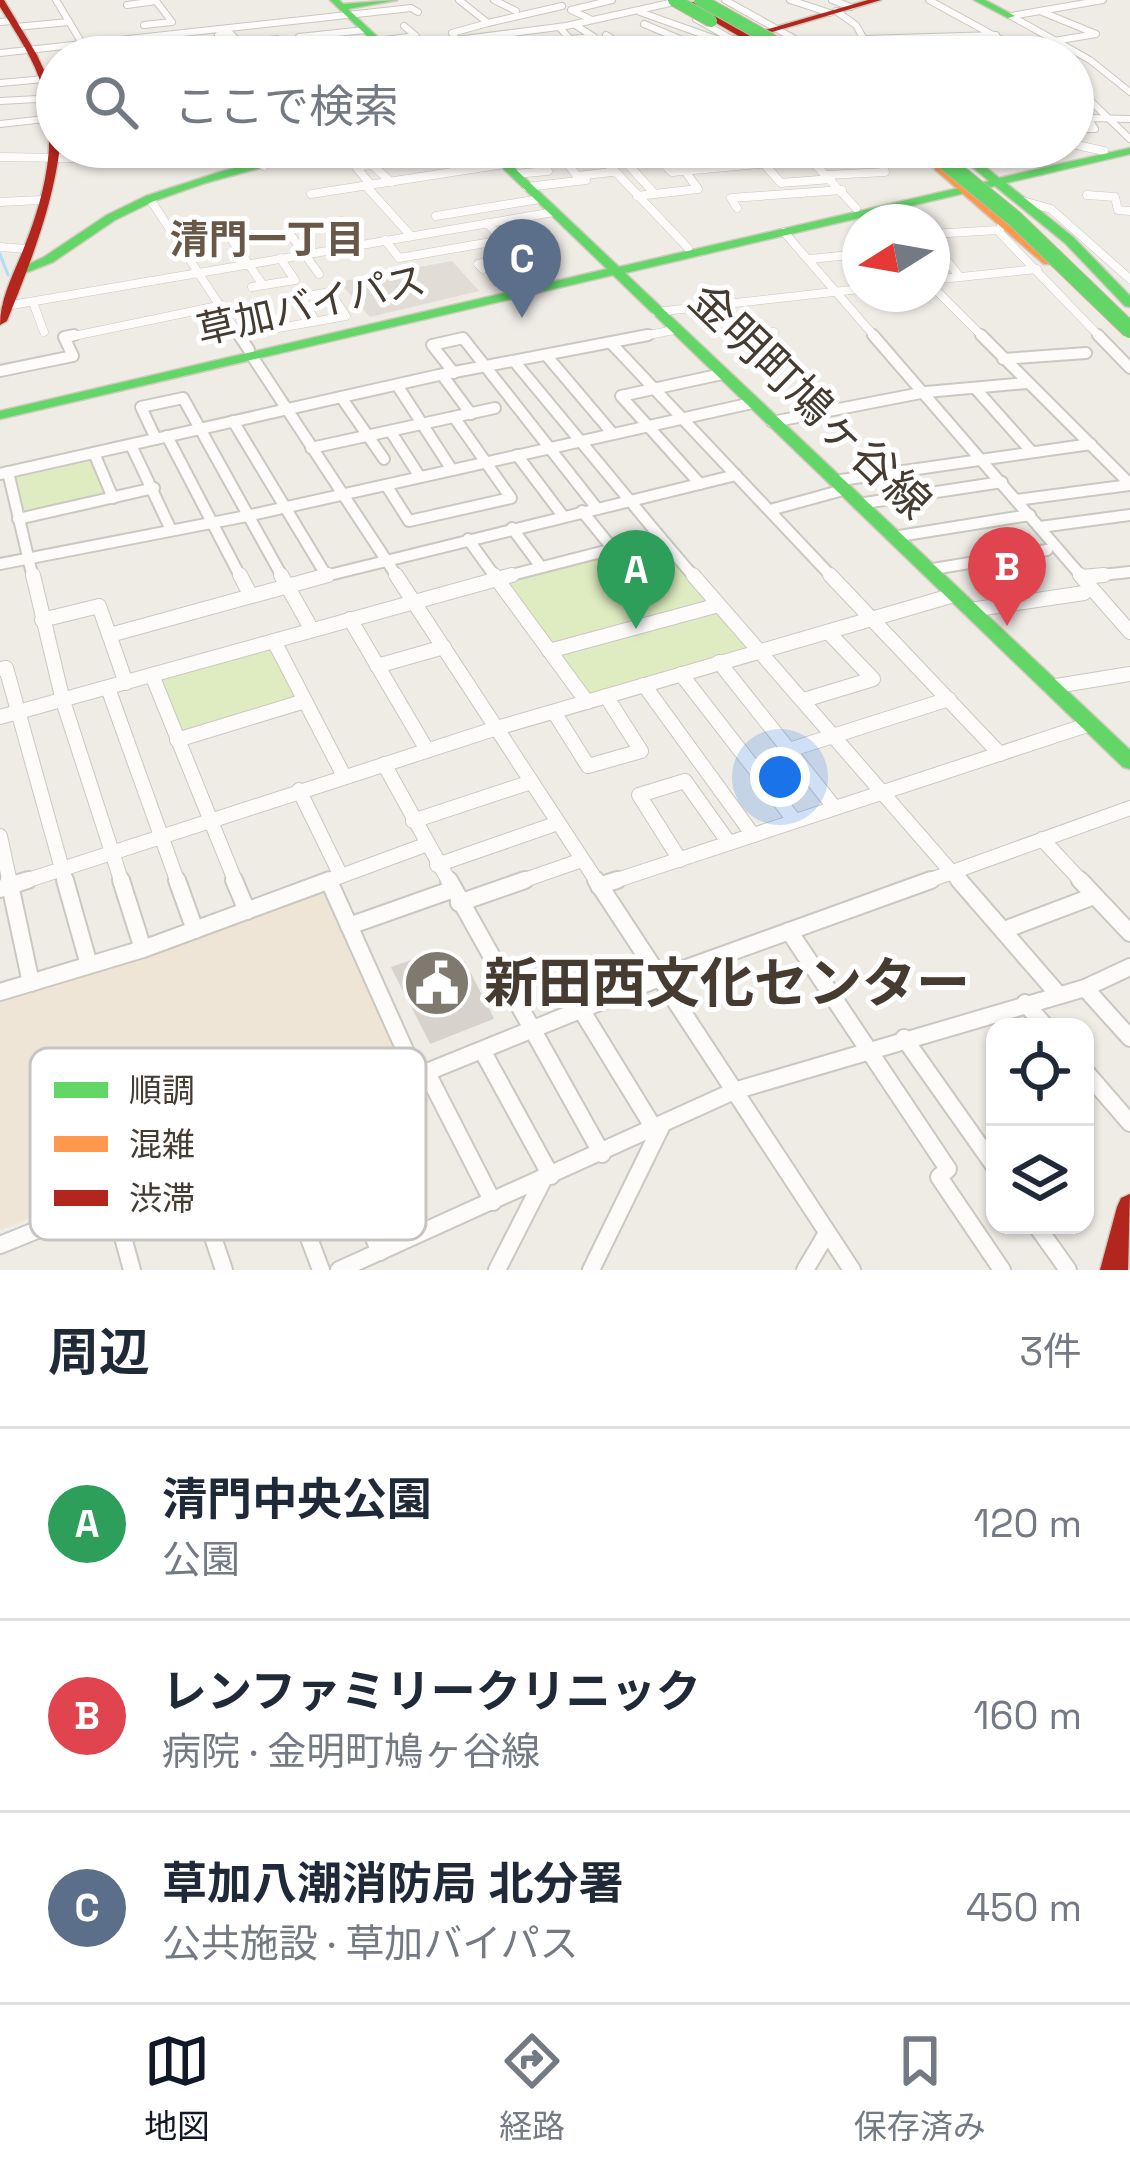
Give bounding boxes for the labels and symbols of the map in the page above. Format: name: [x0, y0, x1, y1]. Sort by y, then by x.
north arrow: [842, 204, 950, 312]
district label: 清門一丁目: [169, 215, 365, 264]
pin: C: [483, 219, 561, 318]
street label: 草加バイパス: [192, 255, 430, 355]
street label: 金明町鳩ヶ谷線: [677, 271, 943, 531]
pin: B: [968, 527, 1046, 626]
pin: A: [597, 530, 675, 629]
your location: [750, 747, 810, 807]
public building icon: 新田西文化センター: [402, 948, 472, 1018]
place label: 新田西文化センター: [484, 949, 970, 1018]
legend: [30, 1048, 426, 1240]
text: 順調: [129, 1070, 195, 1112]
text: 混雑: [129, 1124, 195, 1166]
text: 渋滞: [129, 1178, 195, 1220]

